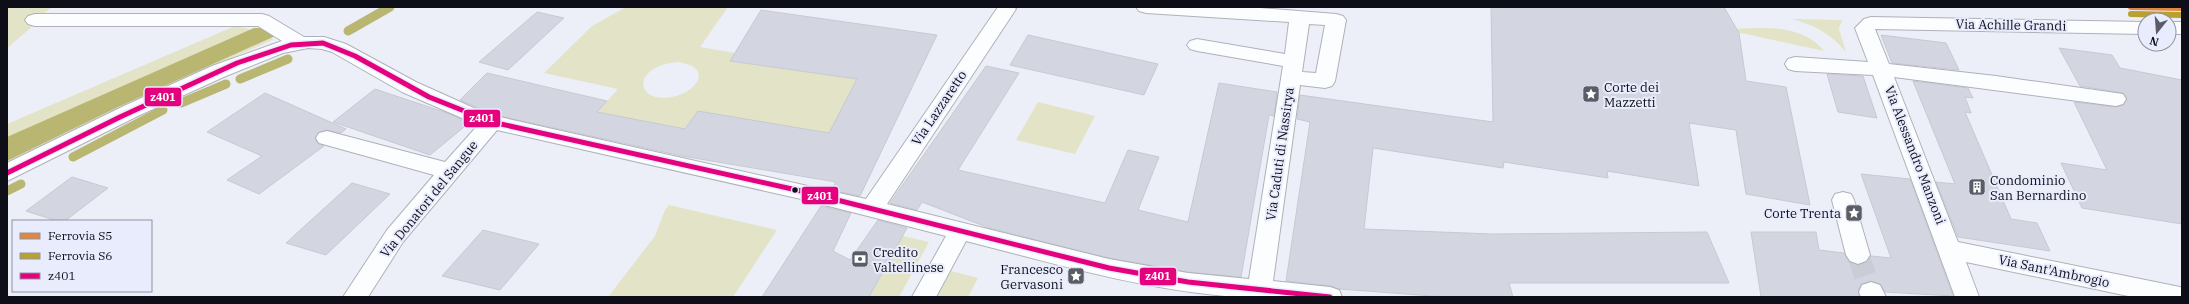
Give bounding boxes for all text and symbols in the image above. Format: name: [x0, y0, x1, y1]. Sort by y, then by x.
north arrow: [2137, 12, 2177, 52]
street label: Via Achille Grandi: [1956, 16, 2066, 34]
text: N: [2148, 34, 2160, 50]
street label: Via Lazzaretto: [908, 67, 970, 149]
place label: Corte dei Mazzetti: [1604, 79, 1659, 111]
street label: Via Alessandro Manzoni: [1881, 83, 1949, 227]
place icon: Corte dei Mazzetti: [1581, 84, 1601, 104]
street label: Via Caduti di Nassirya: [1262, 86, 1298, 222]
line badge: z401: [144, 87, 182, 107]
text: z401: [150, 90, 176, 104]
line badge: z401: [463, 109, 501, 128]
text: z401: [469, 111, 495, 125]
street label: Via Donatori del Sangue: [376, 137, 482, 261]
place label: Condominio San Bernardino: [1990, 172, 2086, 204]
building icon: Condominio San Bernardino: [1967, 177, 1987, 197]
unlabelled marker: [790, 185, 800, 195]
line badge: z401: [801, 186, 839, 205]
text: z401: [807, 189, 833, 203]
place icon: Corte Trenta: [1844, 203, 1864, 223]
place label: Corte Trenta: [1764, 205, 1841, 222]
legend: [12, 220, 152, 292]
text: Ferrovia S5: [48, 228, 113, 243]
place label: Credito Valtellinese: [873, 244, 944, 276]
text: Ferrovia S6: [48, 248, 113, 263]
bank icon: Credito Valtellinese: [850, 249, 870, 269]
street label: Via Sant'Ambrogio: [1997, 251, 2111, 291]
place label: Francesco Gervasoni: [1000, 261, 1063, 293]
place icon: Francesco Gervasoni: [1066, 266, 1086, 286]
line badge: z401: [1139, 267, 1177, 286]
text: z401: [48, 268, 76, 283]
text: z401: [1145, 269, 1171, 283]

